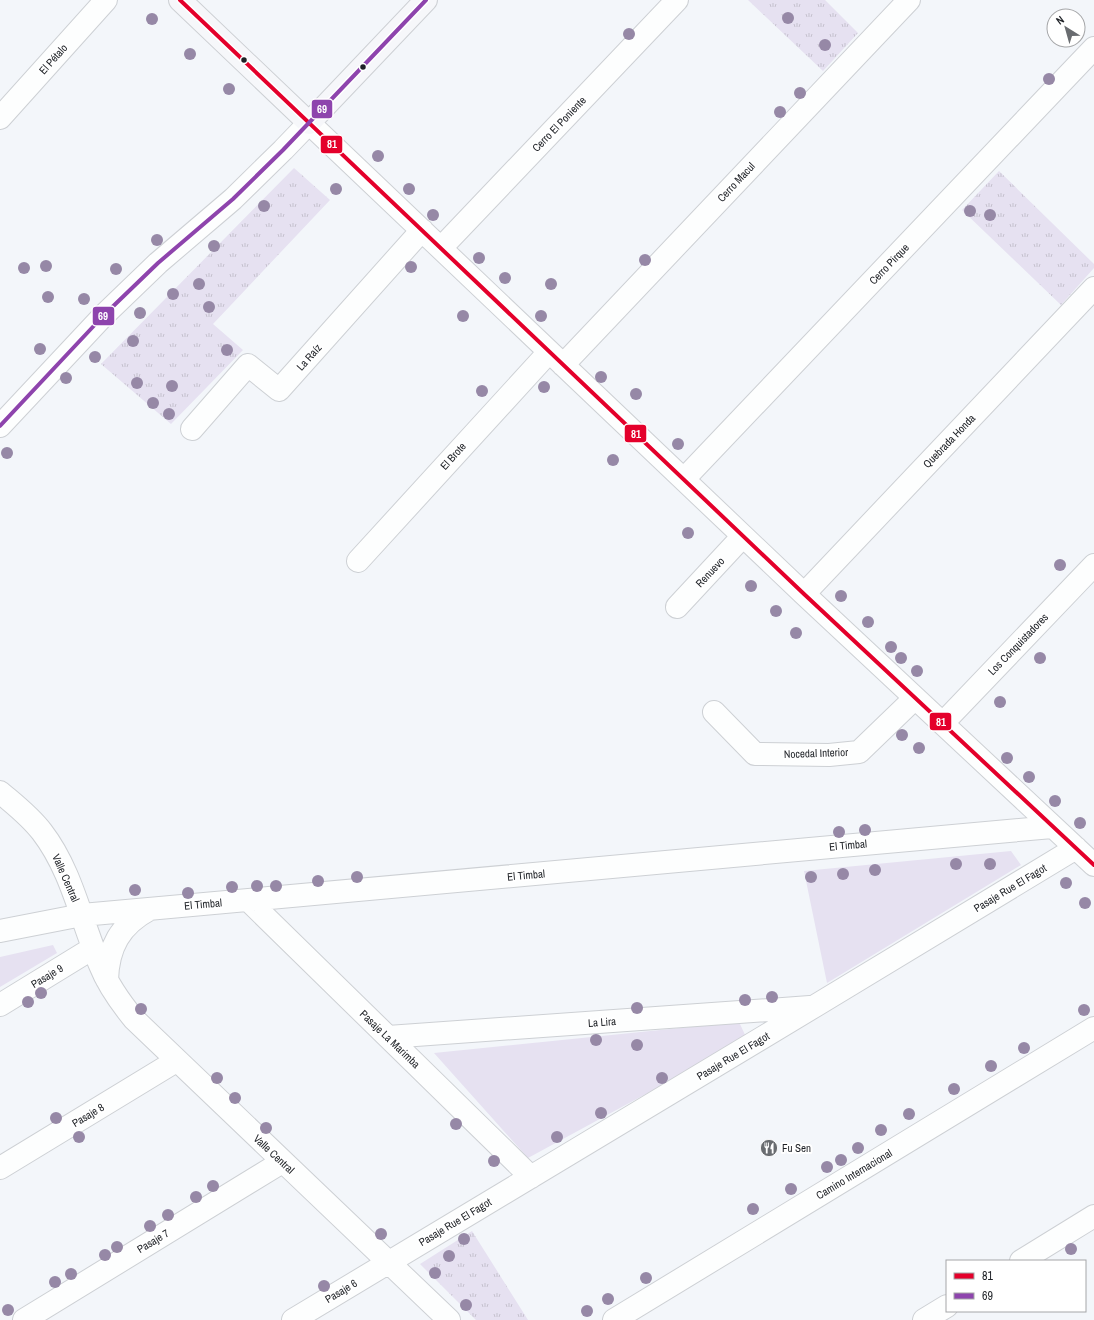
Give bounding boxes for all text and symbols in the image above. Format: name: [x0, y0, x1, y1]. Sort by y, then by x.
north arrow: [1046, 8, 1086, 48]
text: N: [1053, 12, 1067, 28]
street label: El Pétalo: [36, 41, 70, 77]
unlabelled marker: [239, 55, 249, 65]
unlabelled marker: [358, 62, 368, 72]
street label: Cerro El Poniente: [529, 93, 589, 155]
line badge: 69: [311, 99, 333, 119]
text: 69: [317, 102, 327, 116]
line badge: 81: [320, 135, 343, 154]
text: 81: [327, 137, 337, 151]
street label: Cerro Macul: [714, 159, 758, 205]
street label: Cerro Pirque: [866, 241, 912, 287]
line badge: 69: [92, 306, 115, 326]
text: 69: [98, 309, 108, 323]
street label: La Raíz: [293, 340, 325, 373]
street label: Quebrada Honda: [920, 411, 978, 471]
line badge: 81: [624, 424, 647, 443]
text: 81: [631, 427, 641, 441]
street label: El Brote: [437, 439, 469, 473]
street label: Renuevo: [693, 554, 727, 590]
street label: Los Conquistadores: [985, 610, 1051, 678]
line badge: 81: [929, 712, 952, 731]
text: 81: [936, 715, 946, 729]
street label: Nocedal Interior: [784, 745, 848, 761]
street label: El Timbal: [829, 836, 867, 854]
street label: Valle Central: [49, 852, 83, 904]
street label: Pasaje Rue El Fagot: [971, 861, 1049, 915]
street label: El Timbal: [507, 866, 545, 884]
street label: El Timbal: [184, 895, 222, 913]
street label: Pasaje 9: [28, 961, 66, 991]
street label: Pasaje La Marimba: [357, 1007, 423, 1071]
street label: La Lira: [587, 1014, 617, 1030]
street label: Pasaje Rue El Fagot: [694, 1029, 772, 1083]
street label: Pasaje 8: [69, 1100, 107, 1130]
street label: Valle Central: [251, 1131, 297, 1177]
restaurant icon: Fu Sen: [759, 1138, 779, 1158]
place label: Fu Sen: [782, 1141, 811, 1155]
street label: Camino Internacional: [813, 1146, 895, 1202]
street label: Pasaje Rue El Fagot: [416, 1195, 494, 1249]
street label: Pasaje 7: [134, 1226, 172, 1256]
legend: [946, 1260, 1086, 1312]
text: 81: [982, 1268, 993, 1284]
street label: Pasaje 6: [322, 1276, 360, 1306]
text: 69: [982, 1288, 993, 1304]

